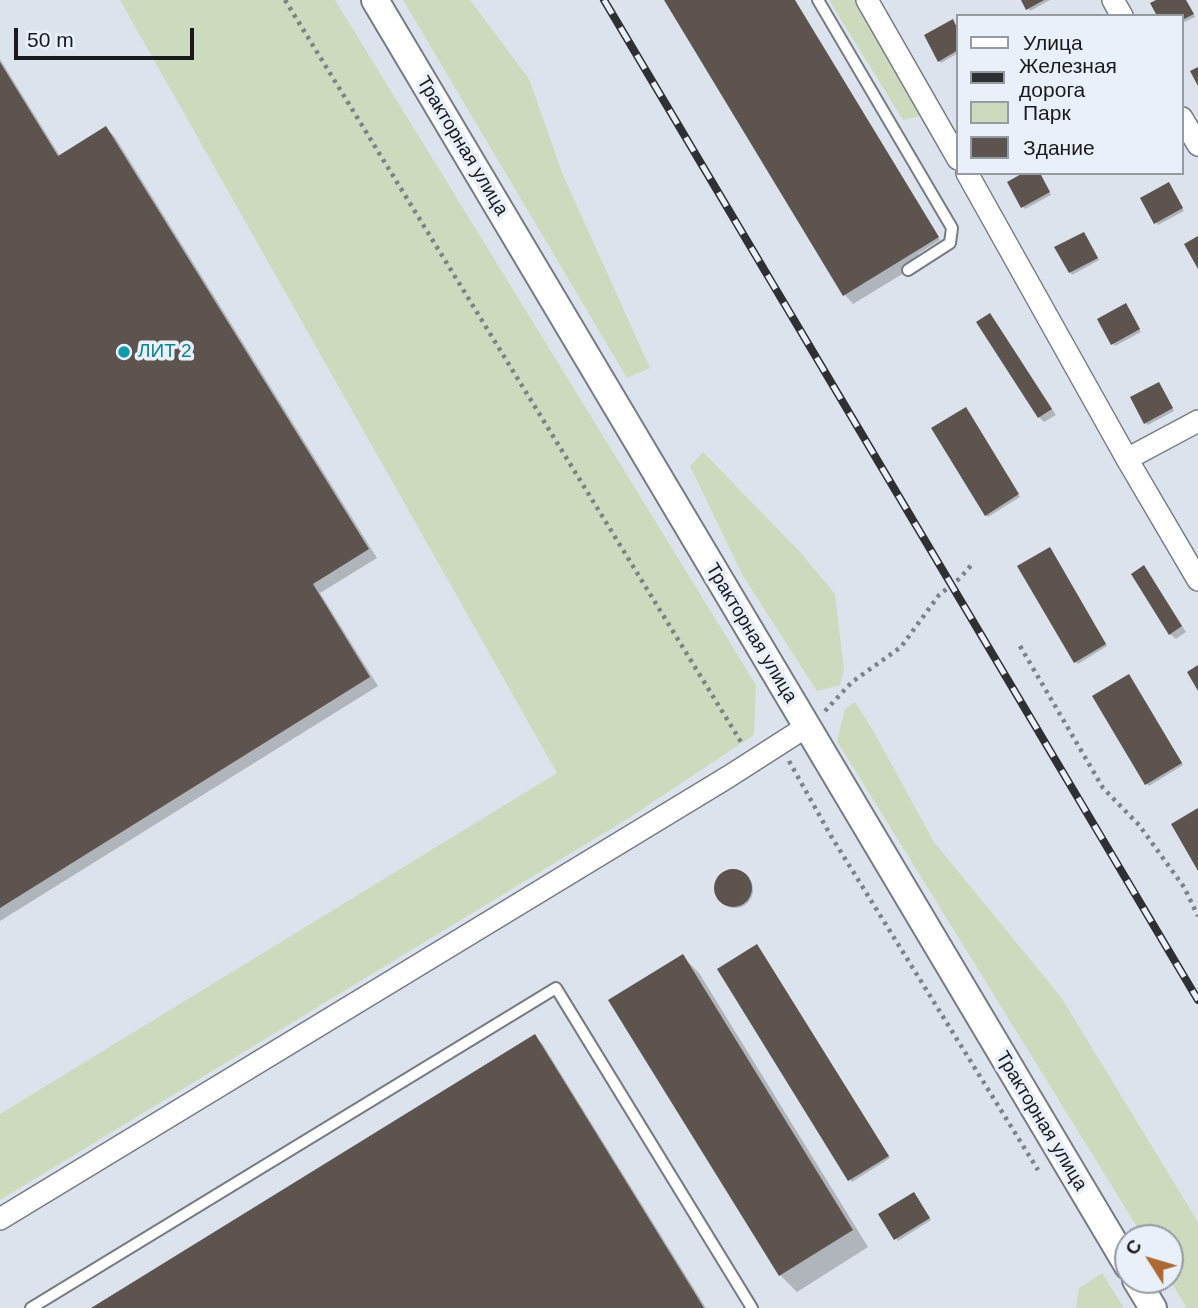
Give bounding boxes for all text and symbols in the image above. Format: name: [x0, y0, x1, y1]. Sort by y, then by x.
scale bar: [18, 14, 198, 58]
legend: [956, 14, 1184, 175]
text: 50 m: [27, 28, 74, 51]
text: Улица: [1023, 31, 1083, 54]
text: Железная дорога: [1019, 54, 1117, 101]
street label: Тракторная улица: [411, 72, 513, 220]
text: Парк: [1023, 101, 1071, 124]
text: Здание: [1023, 136, 1095, 159]
place label: ЛИТ 2: [138, 341, 192, 363]
marker: ЛИТ 2: [116, 344, 132, 360]
street label: Тракторная улица: [700, 559, 802, 707]
street label: Тракторная улица: [990, 1047, 1092, 1195]
north arrow: [1114, 1224, 1184, 1294]
text: С: [1121, 1235, 1146, 1259]

